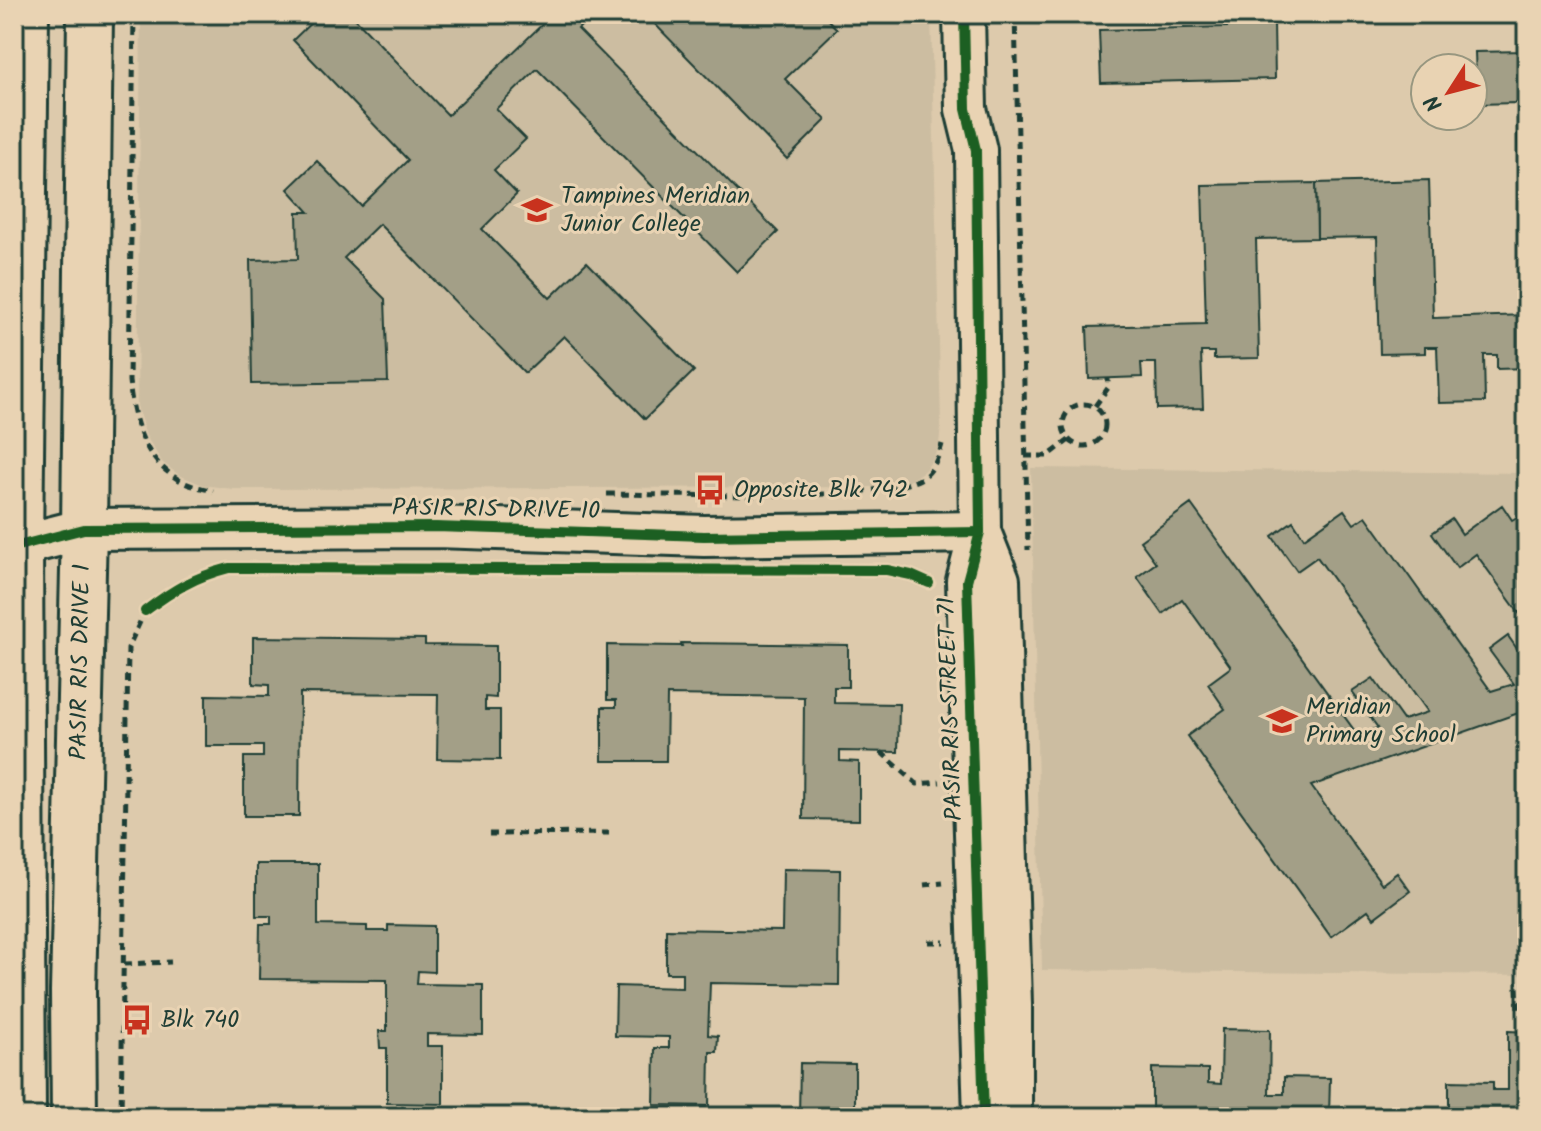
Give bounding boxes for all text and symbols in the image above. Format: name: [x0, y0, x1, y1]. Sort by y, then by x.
north arrow: [1409, 52, 1489, 132]
text: N: [1417, 86, 1453, 118]
place label: Tampines Meridian Junior College: [561, 177, 750, 244]
school or university icon: Tampines Meridian Junior College: [520, 193, 554, 227]
place label: Opposite Blk 742: [734, 471, 908, 510]
bus stop icon: Opposite Blk 742: [693, 473, 727, 507]
street label: PASIR RIS DRIVE 10: [392, 489, 600, 531]
street label: PASIR RIS DRIVE 1: [60, 564, 102, 760]
street label: PASIR RIS STREET 71: [928, 596, 974, 822]
place label: Meridian Primary School: [1306, 688, 1456, 755]
school or university icon: Meridian Primary School: [1265, 704, 1299, 738]
place label: Blk 740: [161, 1001, 239, 1040]
bus stop icon: Blk 740: [120, 1003, 154, 1037]

